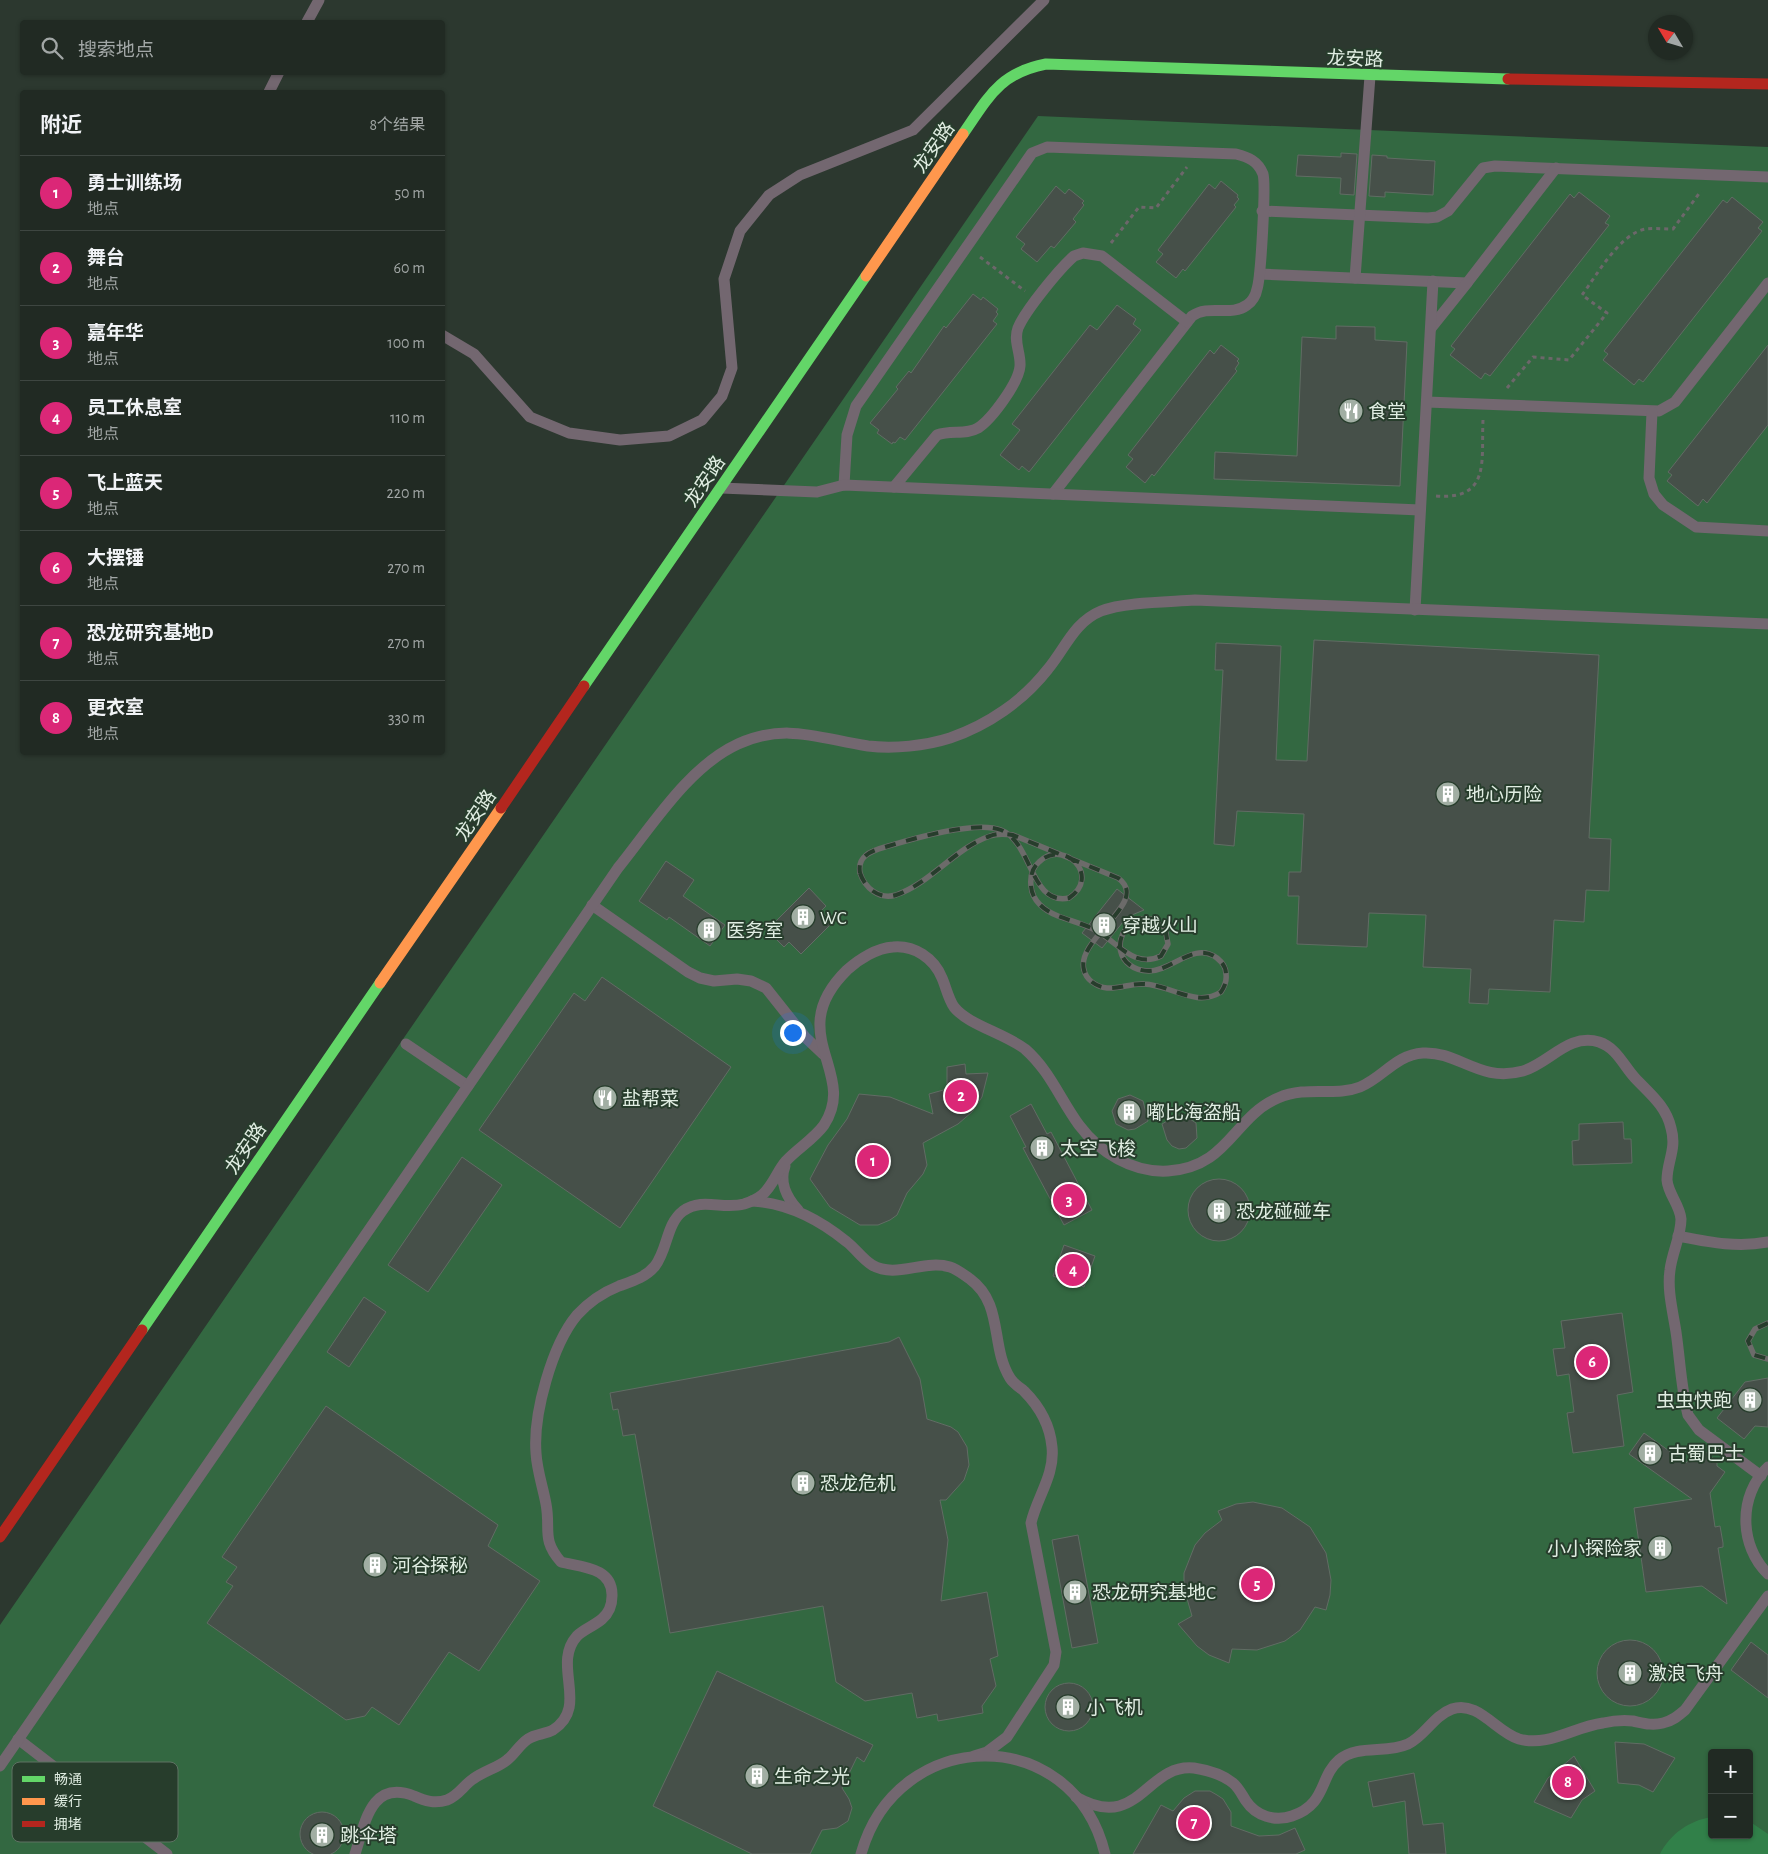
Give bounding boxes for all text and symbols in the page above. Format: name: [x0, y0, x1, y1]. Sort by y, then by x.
north arrow: [1648, 15, 1693, 60]
search box: [20, 20, 445, 75]
icon: search: [38, 34, 66, 62]
text: 搜索地点: [78, 41, 154, 60]
street label: 龙安路: [1326, 47, 1384, 70]
text: 附近: [40, 115, 82, 136]
text: 8个结果: [369, 117, 425, 133]
street label: 龙安路: [908, 118, 958, 177]
text: 勇士训练场: [87, 174, 182, 193]
text: 1: [53, 185, 59, 201]
text: 50 m: [394, 185, 425, 201]
text: 地点: [87, 201, 119, 217]
text: 舞台: [87, 249, 125, 268]
text: 2: [52, 260, 60, 276]
text: 60 m: [394, 260, 425, 276]
text: 地点: [87, 276, 119, 292]
text: 嘉年华: [87, 324, 144, 343]
text: 3: [53, 335, 59, 351]
text: 100 m: [387, 335, 425, 351]
text: 地点: [87, 351, 119, 367]
restaurant icon: 食堂: [1338, 398, 1364, 424]
text: 员工休息室: [87, 399, 182, 418]
place label: 食堂: [1368, 401, 1406, 422]
text: 4: [52, 410, 60, 426]
text: 110 m: [390, 410, 425, 426]
text: 地点: [87, 426, 119, 442]
street label: 龙安路: [680, 452, 729, 511]
text: 飞上蓝天: [87, 474, 163, 493]
text: 5: [53, 485, 59, 501]
text: 220 m: [387, 485, 425, 501]
text: 地点: [87, 501, 119, 517]
text: 大摆锤: [87, 549, 144, 568]
text: 6: [52, 560, 60, 576]
text: 270 m: [387, 560, 425, 576]
text: 地点: [87, 576, 119, 592]
text: 恐龙研究基地D: [87, 624, 213, 643]
text: 7: [53, 635, 59, 651]
text: 270 m: [387, 635, 425, 651]
text: 地点: [87, 651, 119, 667]
text: 更衣室: [87, 699, 144, 718]
text: 8: [52, 710, 60, 726]
text: 330 m: [388, 710, 425, 726]
text: 地点: [87, 726, 119, 742]
building icon: 地心历险: [1435, 781, 1461, 807]
place label: 地心历险: [1466, 784, 1542, 805]
street label: 龙安路: [451, 786, 500, 845]
building icon: WC: [790, 904, 816, 930]
place label: WC: [820, 909, 847, 928]
building icon: 穿越火山: [1091, 912, 1117, 938]
place label: 穿越火山: [1122, 915, 1198, 936]
building icon: 医务室: [696, 917, 722, 943]
place label: 医务室: [726, 920, 783, 941]
your location: [780, 1020, 806, 1046]
pin: 2: [945, 1077, 977, 1115]
restaurant icon: 盐帮菜: [592, 1085, 618, 1111]
place label: 盐帮菜: [622, 1089, 679, 1109]
building icon: 嘟比海盗船: [1116, 1099, 1142, 1125]
place label: 嘟比海盗船: [1146, 1102, 1241, 1123]
street label: 龙安路: [221, 1119, 270, 1178]
building icon: 太空飞梭: [1029, 1135, 1055, 1161]
place label: 太空飞梭: [1060, 1138, 1136, 1159]
pin: 1: [857, 1142, 889, 1180]
pin: 3: [1053, 1181, 1085, 1219]
building icon: 恐龙碰碰车: [1206, 1198, 1232, 1224]
place label: 恐龙碰碰车: [1236, 1201, 1331, 1222]
pin: 4: [1057, 1251, 1089, 1289]
pin: 6: [1576, 1343, 1608, 1381]
building icon: 虫虫快跑: [1737, 1387, 1763, 1413]
place label: 虫虫快跑: [1656, 1390, 1732, 1411]
building icon: 古蜀巴士: [1637, 1440, 1663, 1466]
place label: 古蜀巴士: [1668, 1444, 1744, 1464]
building icon: 恐龙危机: [790, 1470, 816, 1496]
place label: 恐龙危机: [820, 1473, 896, 1494]
building icon: 小小探险家: [1647, 1535, 1673, 1561]
place label: 小小探险家: [1547, 1538, 1642, 1559]
building icon: 河谷探秘: [362, 1552, 388, 1578]
place label: 河谷探秘: [392, 1556, 468, 1576]
pin: 5: [1241, 1565, 1273, 1603]
building icon: 恐龙研究基地C: [1062, 1579, 1088, 1605]
place label: 恐龙研究基地C: [1092, 1582, 1216, 1603]
building icon: 激浪飞舟: [1617, 1660, 1643, 1686]
place label: 激浪飞舟: [1648, 1663, 1724, 1684]
building icon: 小飞机: [1055, 1694, 1081, 1720]
place label: 小飞机: [1086, 1697, 1143, 1718]
map controls: [1708, 1749, 1753, 1839]
button: +: [1708, 1749, 1753, 1794]
legend: [12, 1762, 178, 1842]
building icon: 生命之光: [744, 1763, 770, 1789]
pin: 8: [1552, 1763, 1584, 1801]
place label: 生命之光: [774, 1766, 850, 1787]
text: 畅通: [54, 1772, 82, 1787]
text: 缓行: [54, 1794, 82, 1809]
button: −: [1708, 1794, 1753, 1839]
pin: 7: [1178, 1804, 1210, 1842]
text: 拥堵: [54, 1817, 82, 1832]
building icon: 跳伞塔: [309, 1822, 335, 1848]
place label: 跳伞塔: [340, 1825, 397, 1846]

